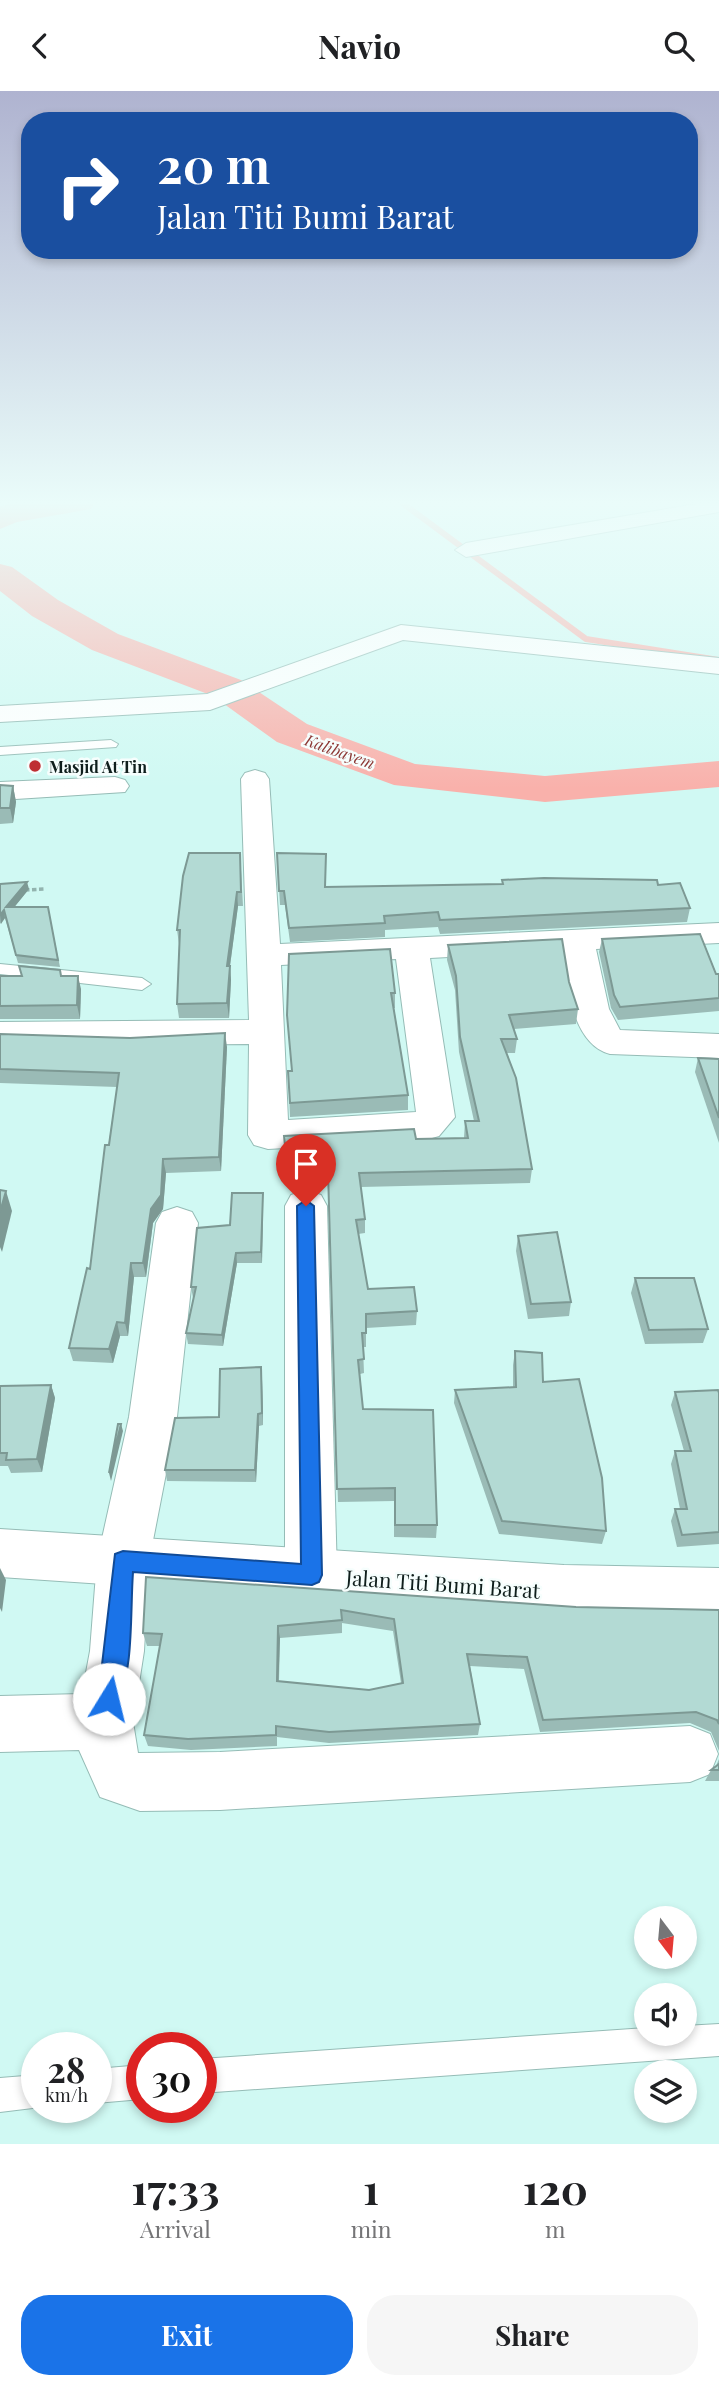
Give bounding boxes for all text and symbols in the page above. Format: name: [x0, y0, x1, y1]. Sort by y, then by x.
text: Navio: [318, 24, 401, 67]
icon: back: [21, 27, 59, 65]
icon: search: [660, 27, 698, 65]
text: 20 m: [157, 131, 270, 196]
icon: right: [42, 140, 133, 231]
text: Jalan Titi Bumi Barat: [157, 194, 454, 237]
water label: Kalibayem: [301, 728, 378, 773]
place label: Masjid At Tin: [49, 756, 147, 777]
marker: Masjid At Tin: [27, 758, 43, 774]
pin: [276, 1134, 336, 1206]
icon: arrive: [287, 1145, 325, 1183]
street label: Jalan Titi Bumi Barat: [344, 1562, 542, 1604]
position arrow: [72, 1662, 146, 1736]
north arrow: [634, 1906, 696, 1969]
map controls: [634, 1906, 697, 2123]
button: sound: [634, 1983, 697, 2046]
speed limit sign: 30: [126, 2032, 217, 2123]
text: 28: [48, 2045, 85, 2092]
button: layers: [634, 2060, 697, 2123]
text: km/h: [45, 2083, 88, 2107]
text: 17:33: [131, 2160, 220, 2216]
text: 1: [363, 2160, 379, 2216]
text: 120: [523, 2160, 588, 2216]
text: Arrival: [140, 2213, 211, 2244]
text: min: [351, 2213, 392, 2244]
text: m: [545, 2213, 566, 2244]
button: Exit: [21, 2295, 353, 2375]
button: Share: [367, 2295, 698, 2375]

